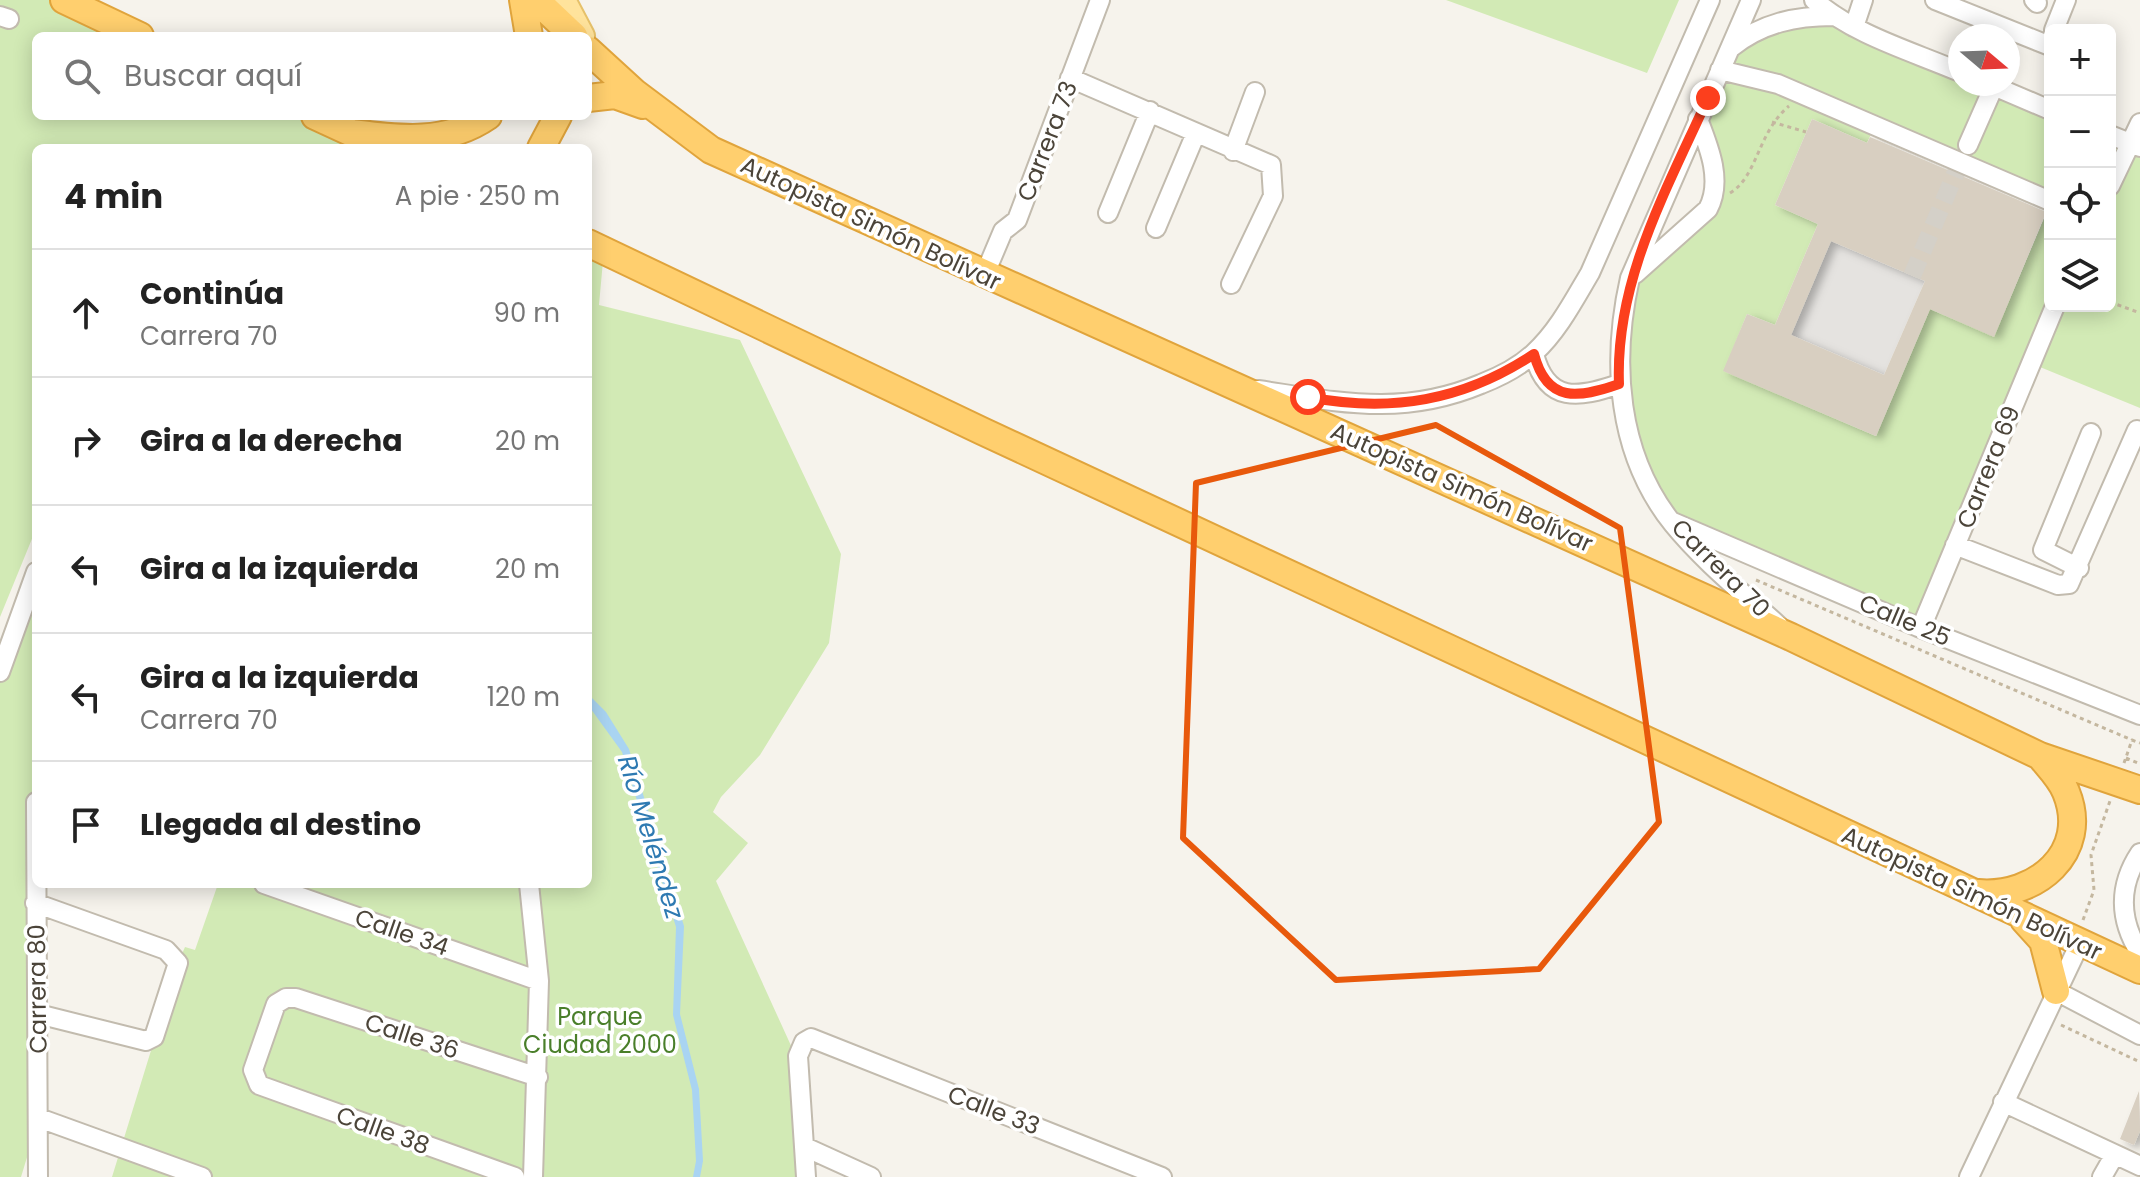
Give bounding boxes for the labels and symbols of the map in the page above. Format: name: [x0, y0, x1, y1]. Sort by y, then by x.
north arrow: [1948, 24, 2020, 96]
street label: Carrera 73: [1009, 76, 1085, 206]
route end: [1690, 80, 1726, 116]
street label: Autopista Simón Bolívar: [735, 148, 1007, 298]
route start: [1290, 379, 1326, 415]
street label: Carrera 69: [1948, 401, 2028, 533]
street label: Autopista Simón Bolívar: [1326, 414, 1598, 560]
street label: Carrera 70: [1664, 511, 1778, 625]
street label: Calle 25: [1854, 586, 1956, 654]
water label: Río Meléndez: [609, 751, 693, 924]
street label: Autopista Simón Bolívar: [1836, 818, 2108, 968]
street label: Calle 34: [351, 901, 453, 963]
street label: Carrera 80: [19, 924, 55, 1054]
park label: Parque Ciudad 2000: [523, 1000, 677, 1061]
street label: Calle 36: [361, 1005, 463, 1067]
street label: Calle 33: [943, 1077, 1045, 1143]
street label: Calle 38: [332, 1098, 434, 1162]

